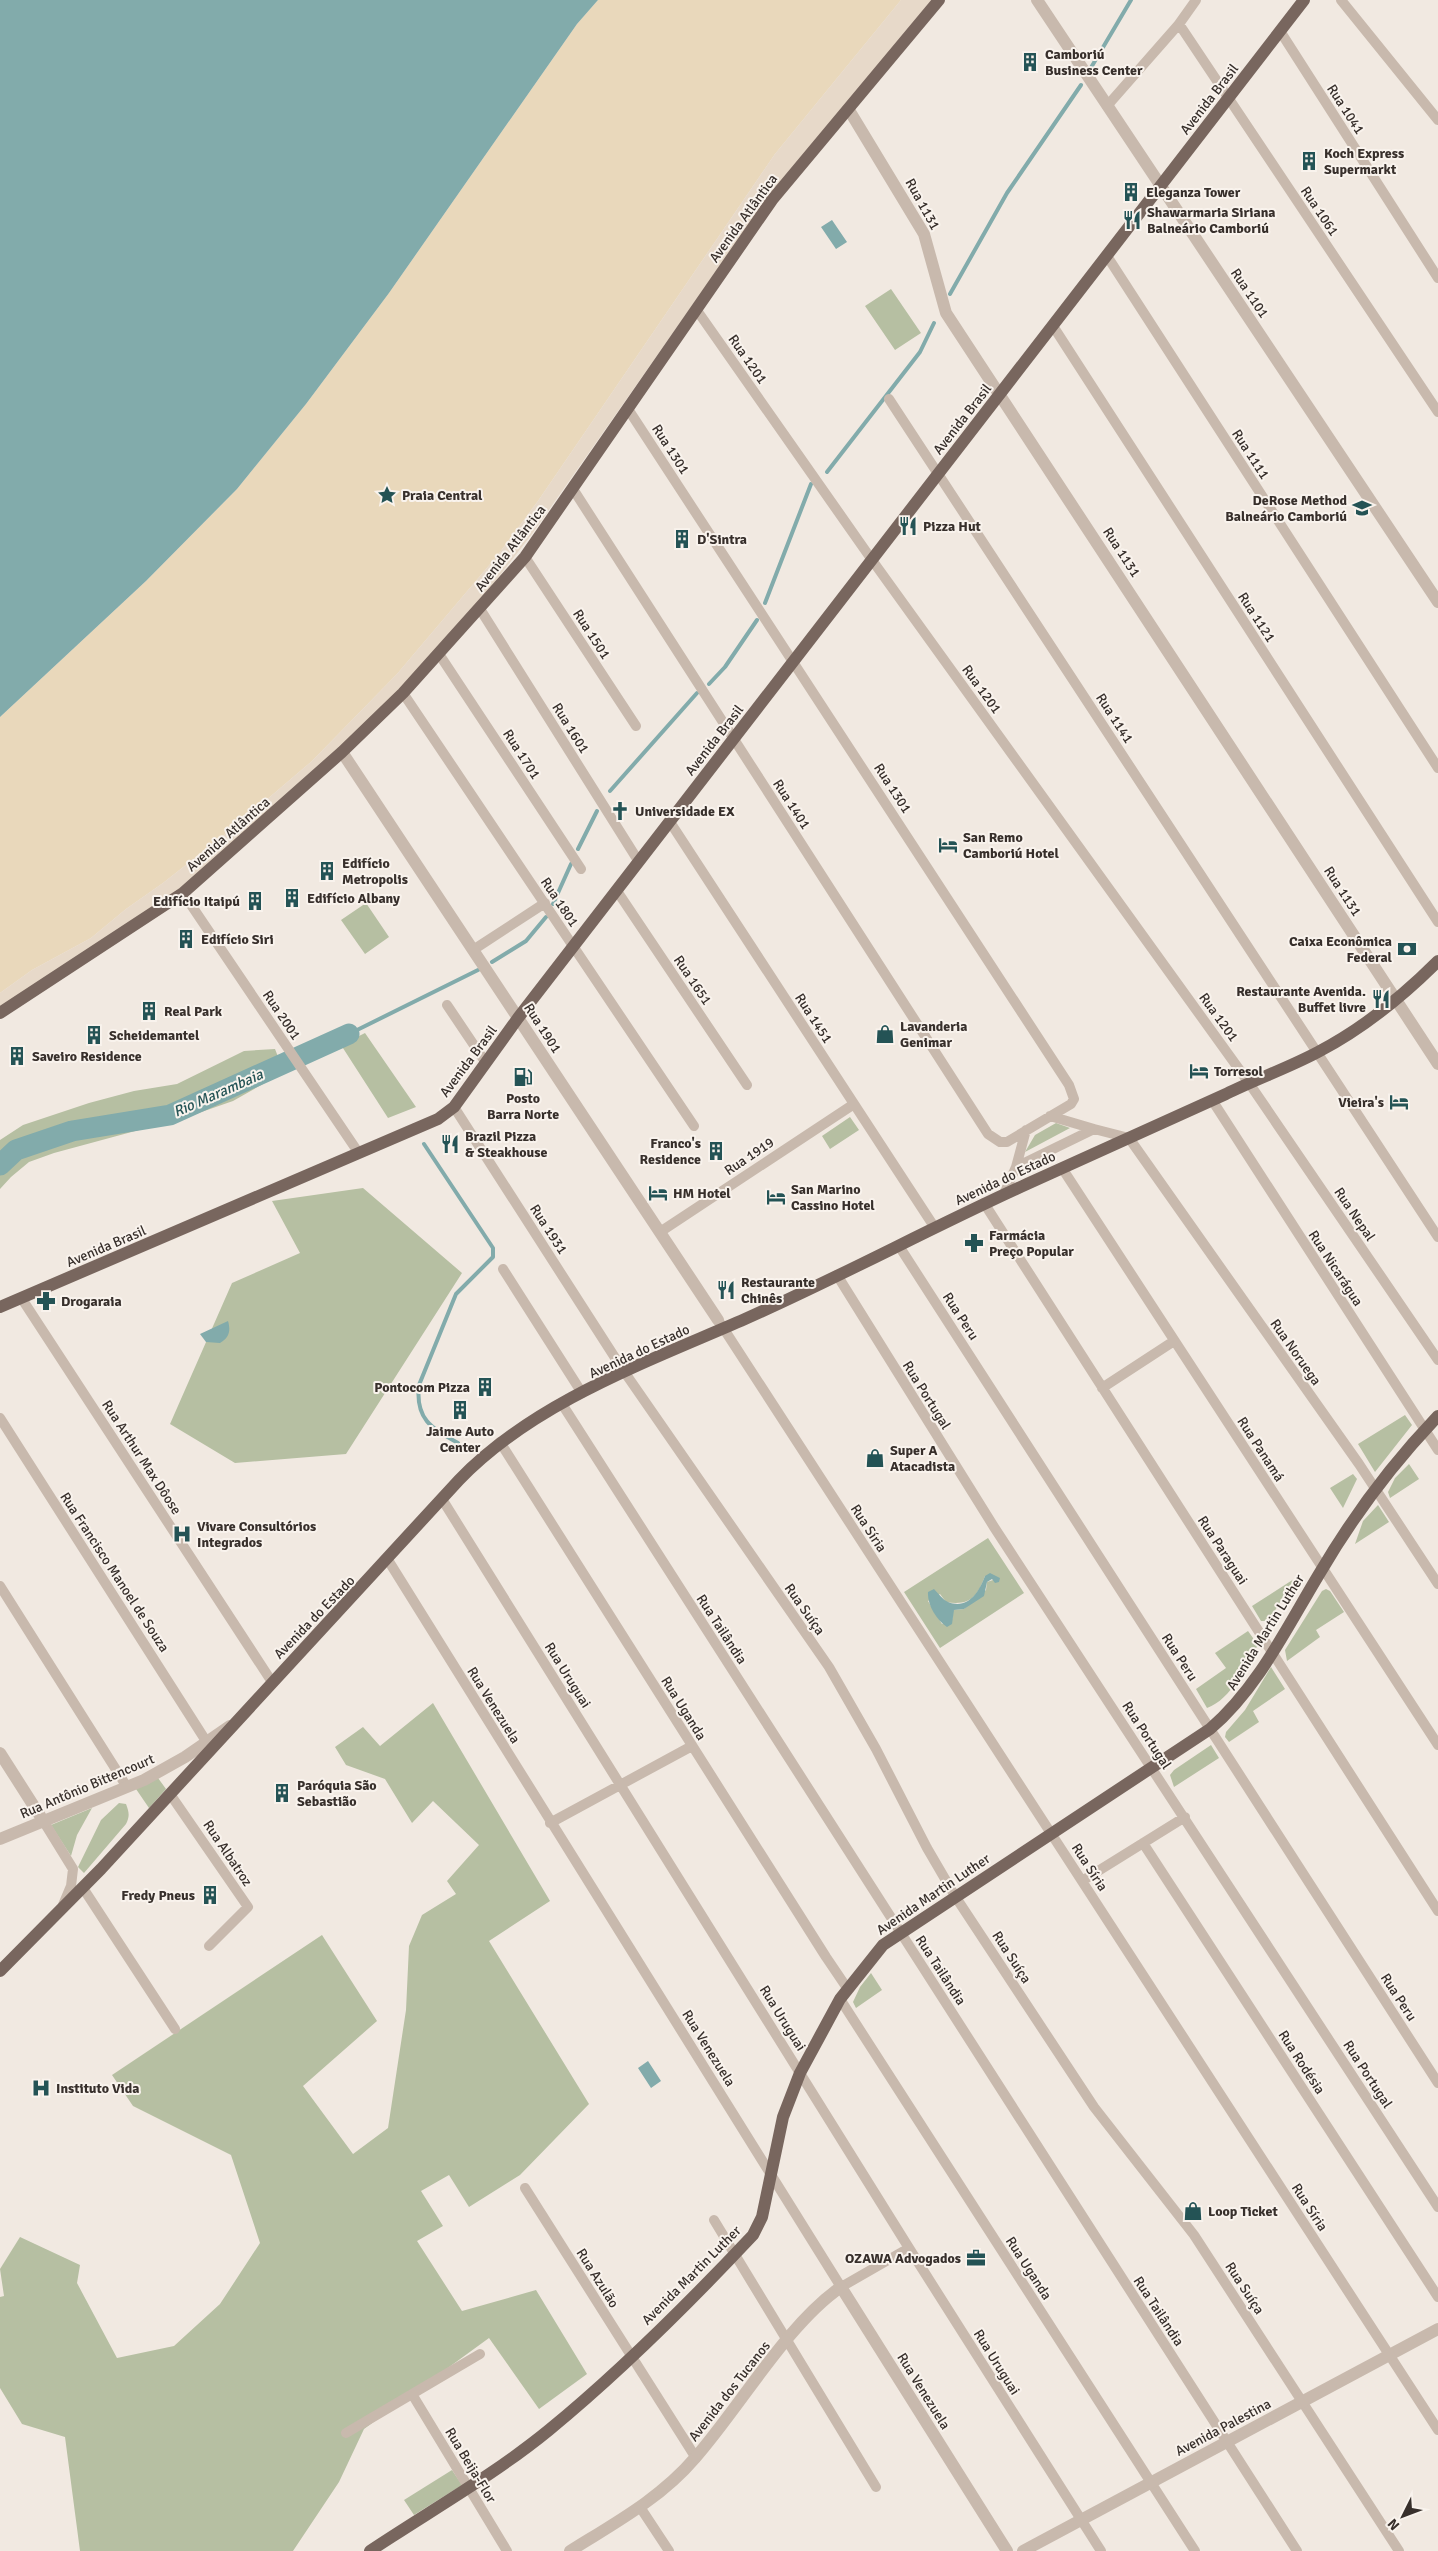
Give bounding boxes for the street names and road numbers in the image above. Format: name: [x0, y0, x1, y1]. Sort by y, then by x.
street label: Avenida Brasil: [1177, 61, 1242, 138]
street label: Rua 1041: [1323, 81, 1368, 137]
street label: Avenida Atlântica: [706, 171, 781, 266]
street label: Rua 1131: [902, 176, 944, 233]
street label: Rua 1061: [1297, 183, 1342, 239]
street label: Rua 1101: [1227, 265, 1272, 321]
street label: Rua 1201: [725, 331, 771, 387]
street label: Avenida Brasil: [930, 381, 995, 458]
street label: Rua 1301: [648, 421, 693, 477]
street label: Rua 1111: [1228, 426, 1273, 482]
street label: Avenida Atlântica: [471, 502, 549, 595]
street label: Rua 1131: [1099, 524, 1144, 580]
street label: Rua 1121: [1234, 589, 1279, 645]
street label: Rua 1501: [569, 606, 614, 662]
street label: Rua 1201: [958, 662, 1005, 717]
street label: Rua 1141: [1092, 690, 1137, 746]
street label: Rua 1601: [548, 700, 593, 757]
street label: Avenida Brasil: [682, 702, 747, 779]
street label: Rua 1701: [499, 726, 544, 782]
street label: Rua 1301: [870, 760, 915, 816]
street label: Rua 1401: [769, 776, 814, 832]
street label: Avenida Atlântica: [183, 793, 274, 875]
street label: Rua 1131: [1320, 863, 1365, 919]
street label: Rua 1801: [537, 874, 582, 930]
street label: Rua 1651: [670, 952, 715, 1008]
street label: Rua 2001: [259, 987, 304, 1043]
street label: Rua 1451: [791, 990, 836, 1046]
street label: Rua 1201: [1195, 990, 1242, 1045]
street label: Rua 1901: [520, 1000, 565, 1056]
street label: Avenida Brasil: [436, 1022, 501, 1100]
street label: Rua 1919: [721, 1134, 777, 1179]
street label: Avenida do Estado: [952, 1148, 1058, 1209]
street label: Rua Nepal: [1330, 1184, 1379, 1244]
street label: Rua 1931: [526, 1201, 571, 1257]
street label: Avenida Brasil: [64, 1222, 149, 1271]
street label: Rua Nicarágua: [1305, 1227, 1366, 1309]
street label: Rua Peru: [939, 1289, 982, 1343]
street label: Rua Noruega: [1267, 1316, 1325, 1389]
street label: Avenida do Estado: [586, 1321, 692, 1382]
street label: Rua Portugal: [899, 1358, 954, 1433]
street label: Rua Arthur Max Dôose: [98, 1397, 185, 1518]
street label: Rua Panamá: [1233, 1414, 1288, 1485]
street label: Rua Francisco Manoel de Souza: [56, 1489, 173, 1655]
street label: Rua Síria: [847, 1501, 890, 1555]
street label: Rua Paraguai: [1194, 1513, 1251, 1588]
street label: Avenida Martin Luther: [1223, 1571, 1308, 1693]
street label: Avenida do Estado: [270, 1572, 358, 1662]
street label: Rua Suíça: [781, 1580, 828, 1638]
street label: Rua Tailândia: [693, 1591, 750, 1667]
street label: Rua Peru: [1158, 1630, 1201, 1684]
street label: Rua Uruguai: [541, 1639, 594, 1711]
street label: Rua Venezuela: [463, 1664, 524, 1747]
street label: Rua Uganda: [657, 1673, 710, 1743]
street label: Rua Portugal: [1118, 1698, 1175, 1772]
street label: Rua Antônio Bittencourt: [17, 1750, 157, 1822]
street label: Rua Albatroz: [199, 1817, 256, 1889]
street label: Rua Síria: [1068, 1840, 1111, 1894]
street label: Avenida Martin Luther: [873, 1850, 994, 1939]
street label: Rua Suíça: [988, 1928, 1035, 1987]
street label: Rua Tailândia: [912, 1932, 969, 2008]
street label: Rua Peru: [1377, 1970, 1420, 2024]
street label: Rua Uruguai: [756, 1982, 809, 2054]
street label: Rua Venezuela: [678, 2007, 739, 2090]
street label: Rua Rodésia: [1275, 2027, 1329, 2097]
street label: Rua Portugal: [1339, 2037, 1396, 2111]
street label: Rua Síria: [1288, 2180, 1331, 2234]
street label: Avenida Martin Luther: [638, 2222, 745, 2328]
street label: Rua Uganda: [1002, 2233, 1055, 2303]
street label: Rua Azulão: [573, 2245, 623, 2311]
street label: Rua Suíça: [1221, 2259, 1268, 2318]
street label: Rua Tailândia: [1130, 2273, 1187, 2349]
street label: Rua Uruguai: [970, 2326, 1023, 2398]
street label: Avenida dos Tucanos: [685, 2338, 774, 2445]
street label: Rua Venezuela: [893, 2350, 954, 2433]
street label: Avenida Palestina: [1172, 2395, 1274, 2460]
street label: Rua Beija-Flor: [441, 2425, 500, 2507]

